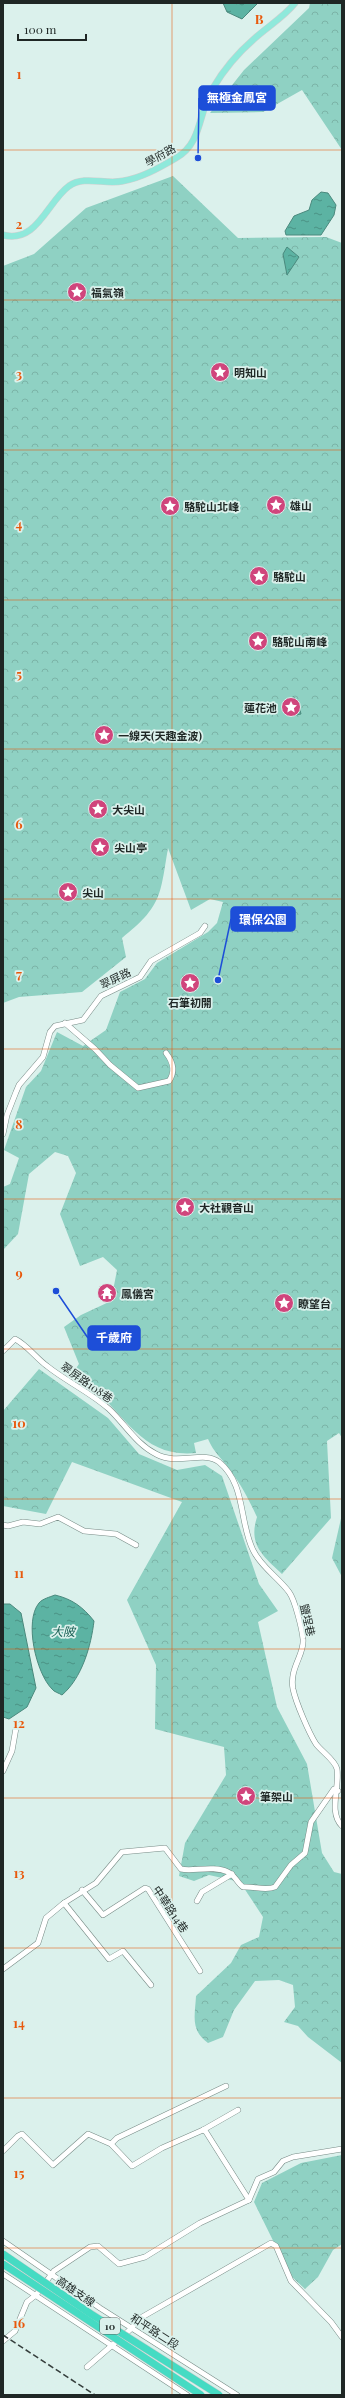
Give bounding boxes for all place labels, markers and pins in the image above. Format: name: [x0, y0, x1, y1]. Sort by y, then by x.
callout: 無極金鳳宮: [199, 86, 275, 110]
place icon: 福氣嶺: [66, 281, 88, 303]
place label: 福氣嶺: [91, 285, 124, 300]
place icon: 明知山: [209, 361, 231, 383]
place label: 明知山: [234, 365, 267, 380]
place icon: 雄山: [265, 494, 287, 516]
place icon: 駱駝山北峰: [159, 495, 181, 517]
place label: 雄山: [289, 498, 312, 513]
place label: 駱駝山北峰: [184, 499, 239, 514]
place icon: 駱駝山: [248, 565, 270, 587]
place label: 駱駝山: [273, 569, 306, 584]
place icon: 駱駝山南峰: [247, 630, 269, 652]
place label: 駱駝山南峰: [272, 634, 327, 649]
place icon: 蓮花池: [280, 696, 302, 718]
place label: 蓮花池: [244, 700, 277, 715]
place icon: 一線天(天趣金波): [93, 724, 115, 746]
place label: 一線天(天趣金波): [118, 728, 202, 743]
place icon: 大尖山: [87, 798, 109, 820]
place label: 大尖山: [112, 802, 145, 817]
place icon: 尖山亭: [89, 836, 111, 858]
place label: 尖山亭: [114, 840, 147, 855]
place icon: 尖山: [57, 881, 79, 903]
place label: 尖山: [82, 885, 104, 900]
callout: 環保公園: [231, 907, 295, 931]
place icon: 石筆初開: [179, 972, 201, 994]
place label: 石筆初開: [168, 995, 212, 1010]
place icon: 大社觀音山: [174, 1196, 196, 1218]
place label: 大社觀音山: [199, 1200, 254, 1215]
temple icon: 鳳儀宮: [96, 1282, 118, 1304]
place label: 鳳儀宮: [121, 1286, 154, 1301]
place icon: 瞭望台: [273, 1292, 295, 1314]
place label: 瞭望台: [298, 1296, 331, 1311]
callout: 千歲府: [88, 1326, 140, 1350]
place icon: 筆架山: [235, 1785, 257, 1807]
place label: 筆架山: [260, 1789, 293, 1804]

